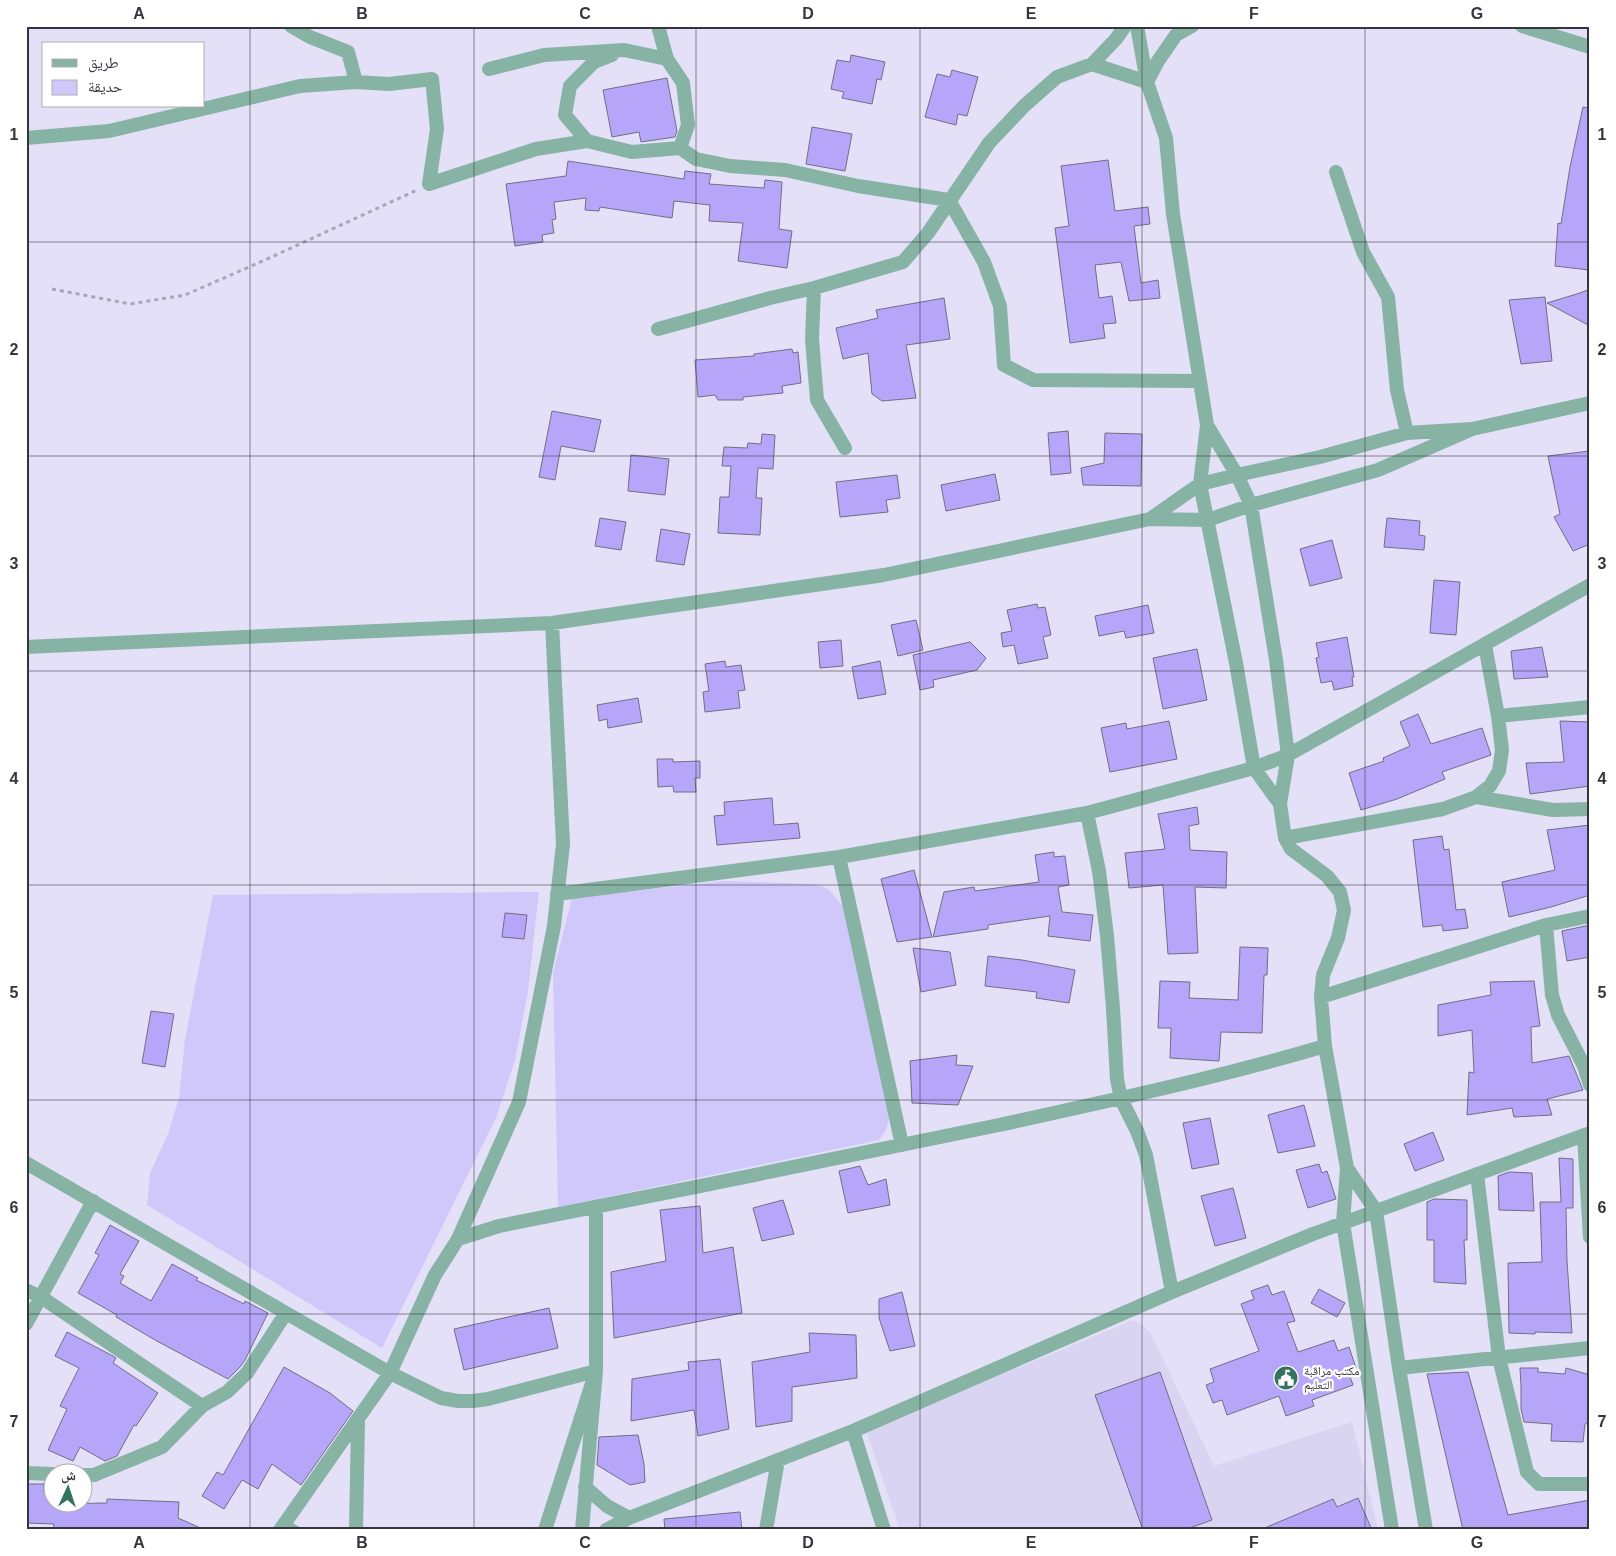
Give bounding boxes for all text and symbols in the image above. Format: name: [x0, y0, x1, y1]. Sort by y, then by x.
text: A: [133, 5, 145, 22]
text: B: [356, 5, 368, 22]
text: C: [579, 5, 591, 22]
text: D: [802, 5, 814, 22]
text: E: [1026, 5, 1037, 22]
text: F: [1249, 5, 1259, 22]
text: G: [1471, 5, 1483, 22]
legend: [42, 42, 205, 108]
text: طريق: [88, 54, 119, 73]
text: حديقة: [88, 78, 123, 95]
text: 1: [10, 126, 19, 143]
text: 1: [1598, 126, 1607, 143]
text: 2: [10, 341, 19, 358]
text: 2: [1598, 341, 1607, 358]
text: 3: [10, 555, 19, 572]
text: 3: [1598, 555, 1607, 572]
text: 4: [10, 770, 19, 787]
text: 4: [1598, 770, 1607, 787]
text: 5: [10, 984, 19, 1001]
text: 5: [1598, 984, 1607, 1001]
text: 6: [10, 1199, 19, 1216]
text: 6: [1598, 1199, 1607, 1216]
place label: مكتب مراقبة التعليم: [1304, 1364, 1360, 1393]
public building icon: مكتب مراقبة التعليم: [1273, 1365, 1299, 1391]
text: 7: [10, 1413, 19, 1430]
text: 7: [1598, 1413, 1607, 1430]
north arrow: [42, 1464, 92, 1514]
text: ش: [61, 1467, 77, 1484]
text: A: [133, 1534, 145, 1551]
text: B: [356, 1534, 368, 1551]
text: C: [579, 1534, 591, 1551]
text: D: [802, 1534, 814, 1551]
text: E: [1026, 1534, 1037, 1551]
text: F: [1249, 1534, 1259, 1551]
text: G: [1471, 1534, 1483, 1551]

